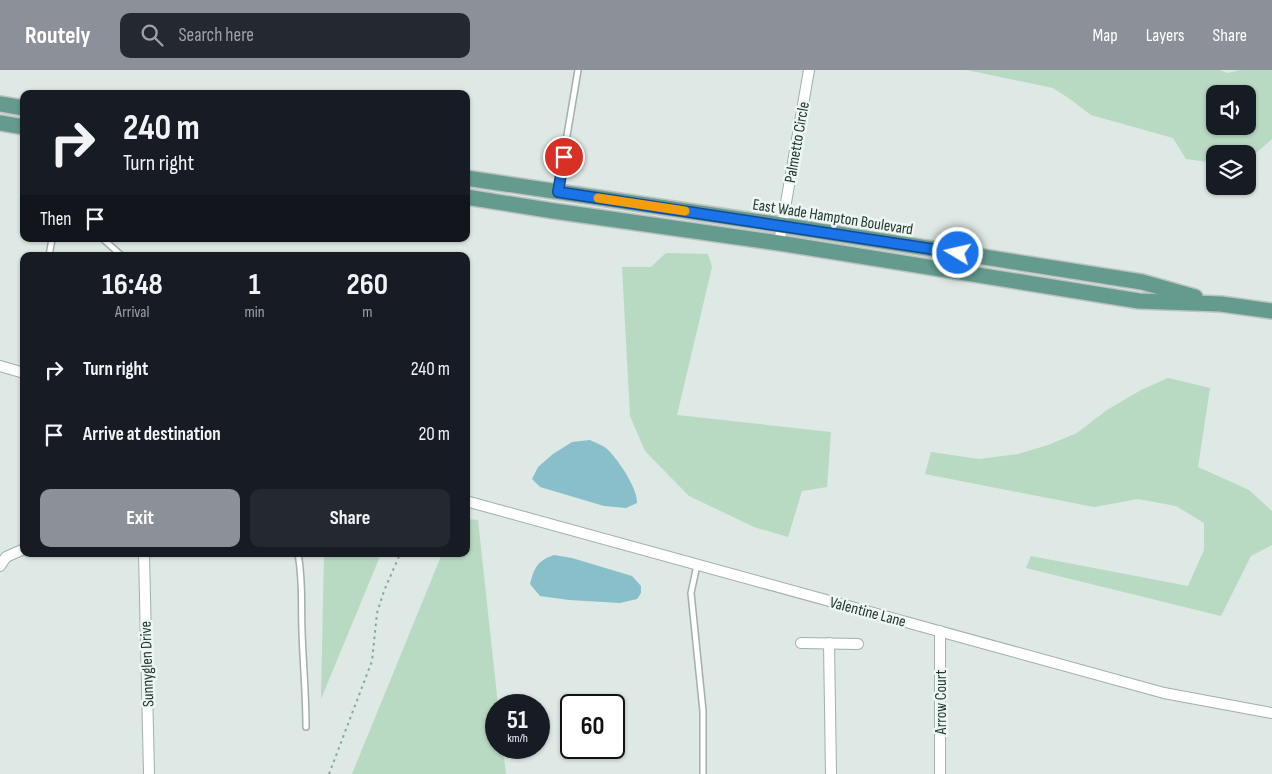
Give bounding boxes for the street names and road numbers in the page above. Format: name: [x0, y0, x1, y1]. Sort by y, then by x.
street label: Palmetto Circle: [781, 100, 814, 184]
street label: East Wade Hampton Boulevard: [751, 195, 914, 240]
street label: Valentine Lane: [827, 593, 908, 632]
street label: Sunnyglen Drive: [137, 621, 158, 707]
street label: Arrow Court: [932, 669, 951, 735]

